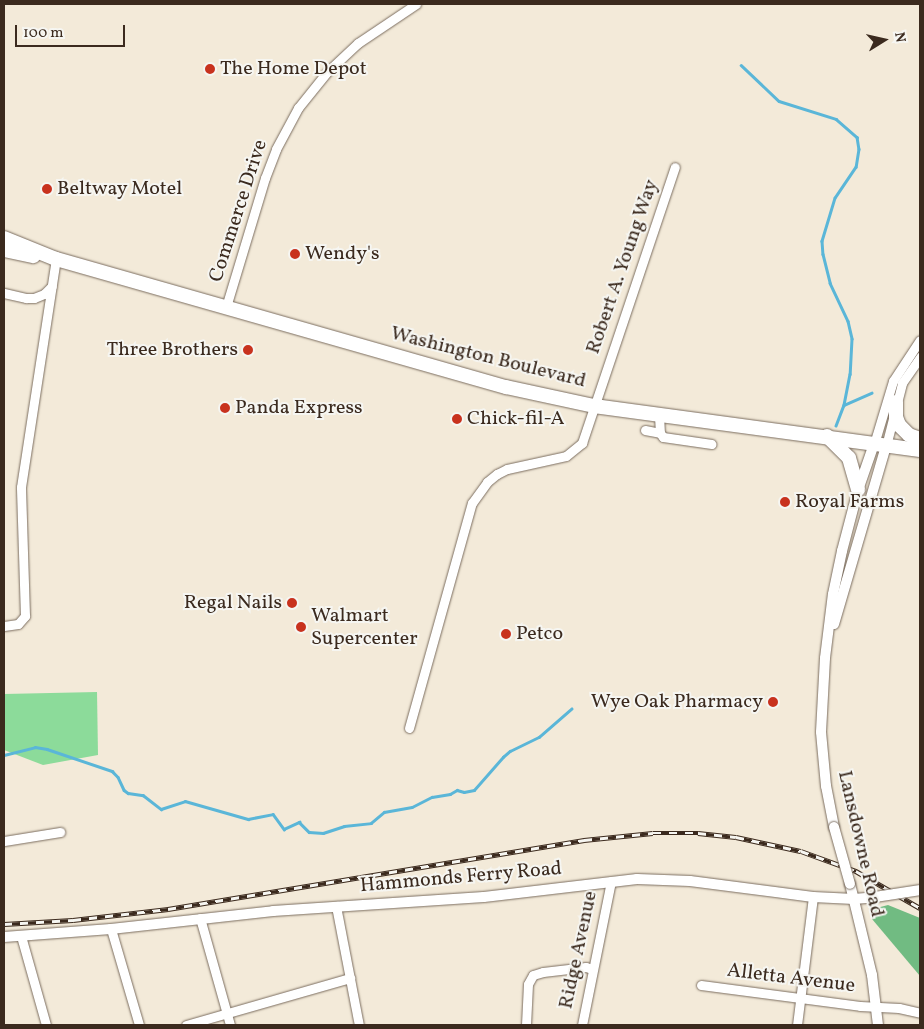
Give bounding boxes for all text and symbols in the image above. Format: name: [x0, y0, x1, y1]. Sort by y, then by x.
scale bar: [18, 15, 128, 47]
north arrow: [859, 15, 909, 65]
text: 100 m: [23, 23, 63, 44]
text: N: [889, 31, 910, 44]
place label: The Home Depot: [220, 57, 367, 81]
marker: The Home Depot: [204, 63, 216, 75]
street label: Commerce Drive: [205, 137, 273, 285]
street label: Robert A. Young Way: [582, 176, 664, 358]
place label: Beltway Motel: [57, 177, 183, 201]
marker: Beltway Motel: [41, 183, 53, 195]
place label: Wendy's: [305, 242, 379, 266]
marker: Wendy's: [289, 248, 301, 260]
street label: Washington Boulevard: [388, 322, 588, 394]
place label: Three Brothers: [107, 338, 238, 362]
marker: Three Brothers: [242, 344, 254, 356]
place label: Panda Express: [235, 396, 363, 420]
marker: Panda Express: [219, 402, 231, 414]
place label: Chick-fil-A: [467, 407, 565, 431]
marker: Chick-fil-A: [451, 413, 463, 425]
place label: Royal Farms: [795, 490, 904, 514]
marker: Royal Farms: [779, 496, 791, 508]
place label: Regal Nails: [184, 591, 282, 615]
marker: Regal Nails: [286, 597, 298, 609]
place label: Walmart Supercenter: [311, 604, 418, 651]
marker: Walmart Supercenter: [295, 621, 307, 633]
place label: Petco: [516, 622, 563, 646]
marker: Petco: [500, 628, 512, 640]
place label: Wye Oak Pharmacy: [591, 690, 763, 714]
marker: Wye Oak Pharmacy: [767, 696, 779, 708]
street label: Lansdowne Road: [831, 768, 889, 920]
street label: Hammonds Ferry Road: [359, 857, 563, 899]
street label: Ridge Avenue: [555, 889, 603, 1011]
street label: Alletta Avenue: [726, 959, 856, 999]

